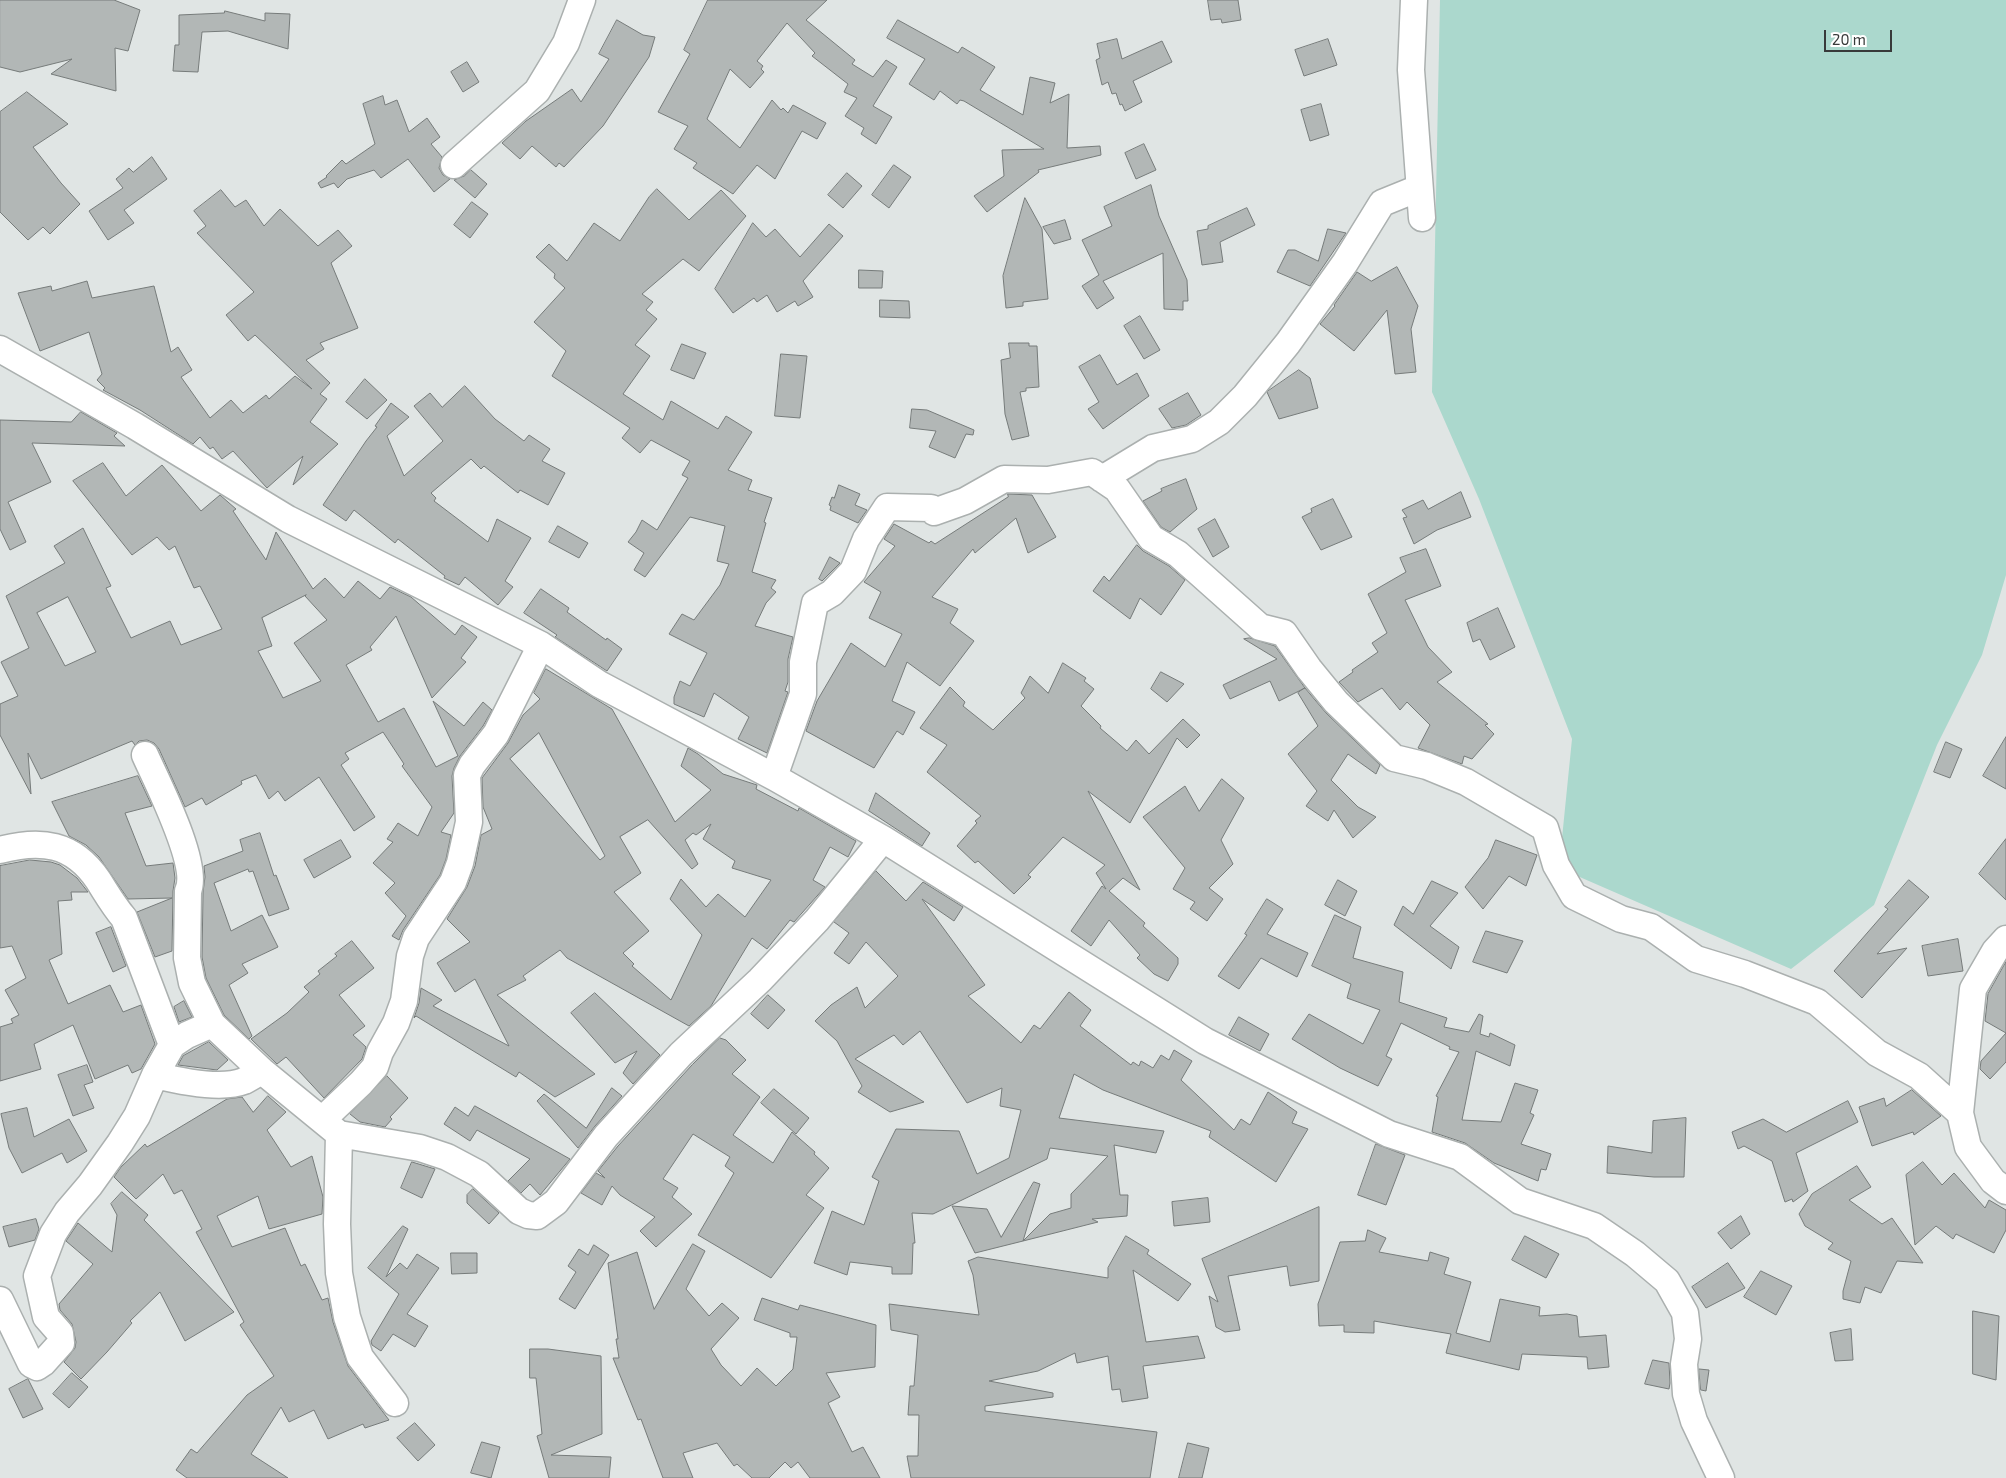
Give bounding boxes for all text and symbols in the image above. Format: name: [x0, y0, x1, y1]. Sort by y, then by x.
scale bar: [1826, 20, 1894, 52]
text: 20 m: [1832, 30, 1866, 48]

